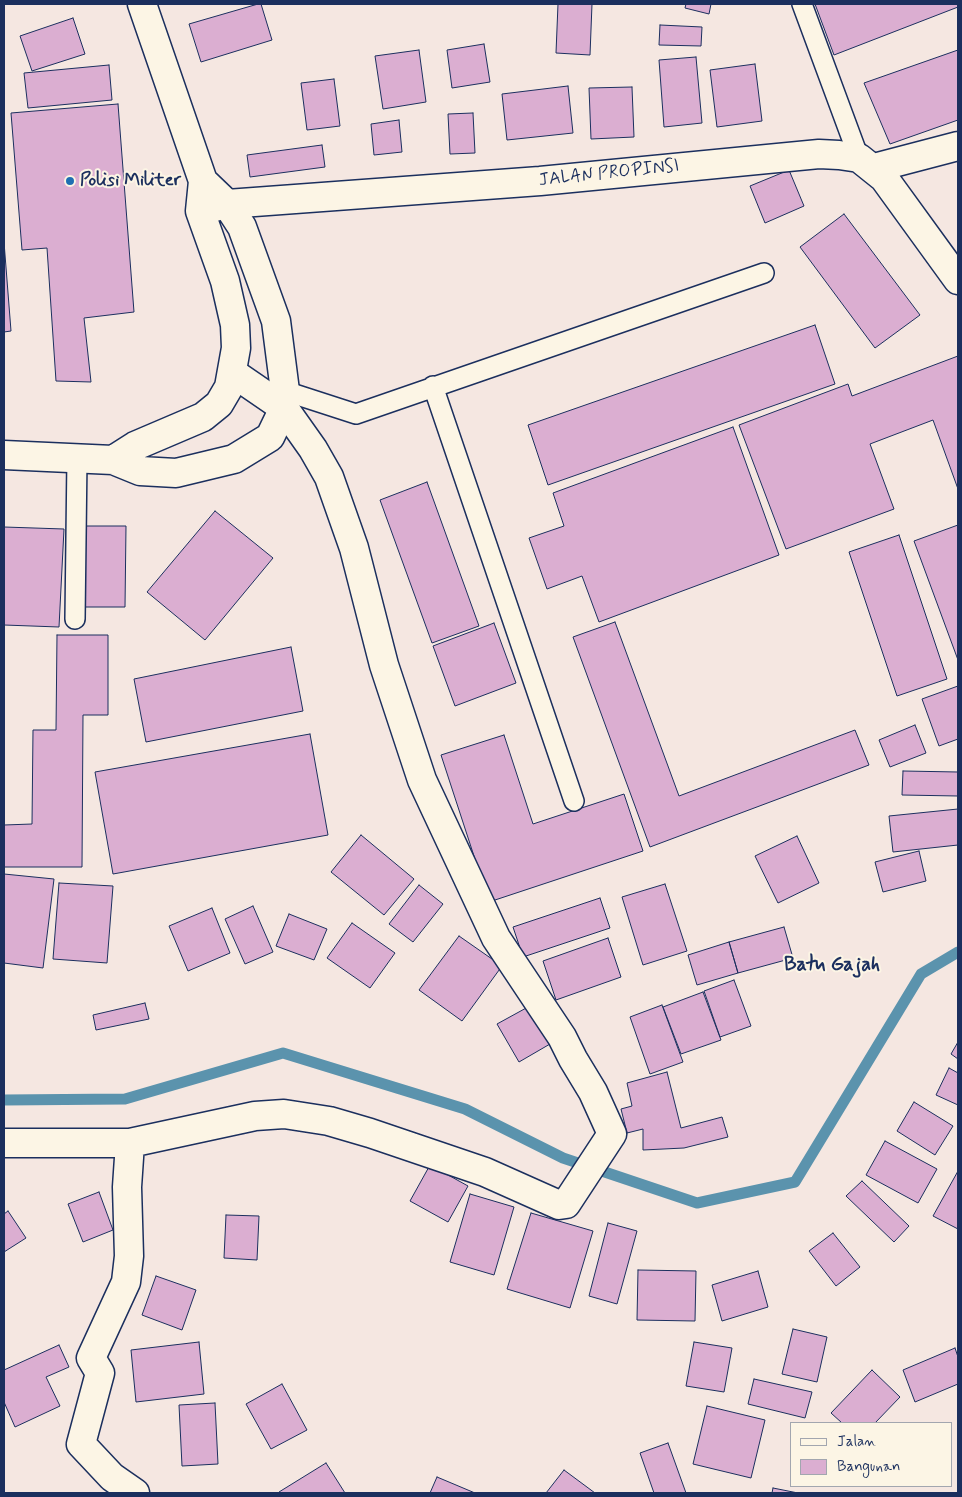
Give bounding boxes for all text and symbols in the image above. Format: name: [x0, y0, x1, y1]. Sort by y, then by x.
street label: JALAN PROPINSI: [538, 156, 680, 192]
place label: Polisi Militer: [80, 170, 181, 192]
marker: Polisi Militer: [64, 175, 76, 187]
district label: Batu Gajah: [784, 954, 880, 978]
legend: [790, 1422, 952, 1487]
text: Jalan: [837, 1432, 876, 1452]
text: Bangunan: [837, 1457, 900, 1477]

